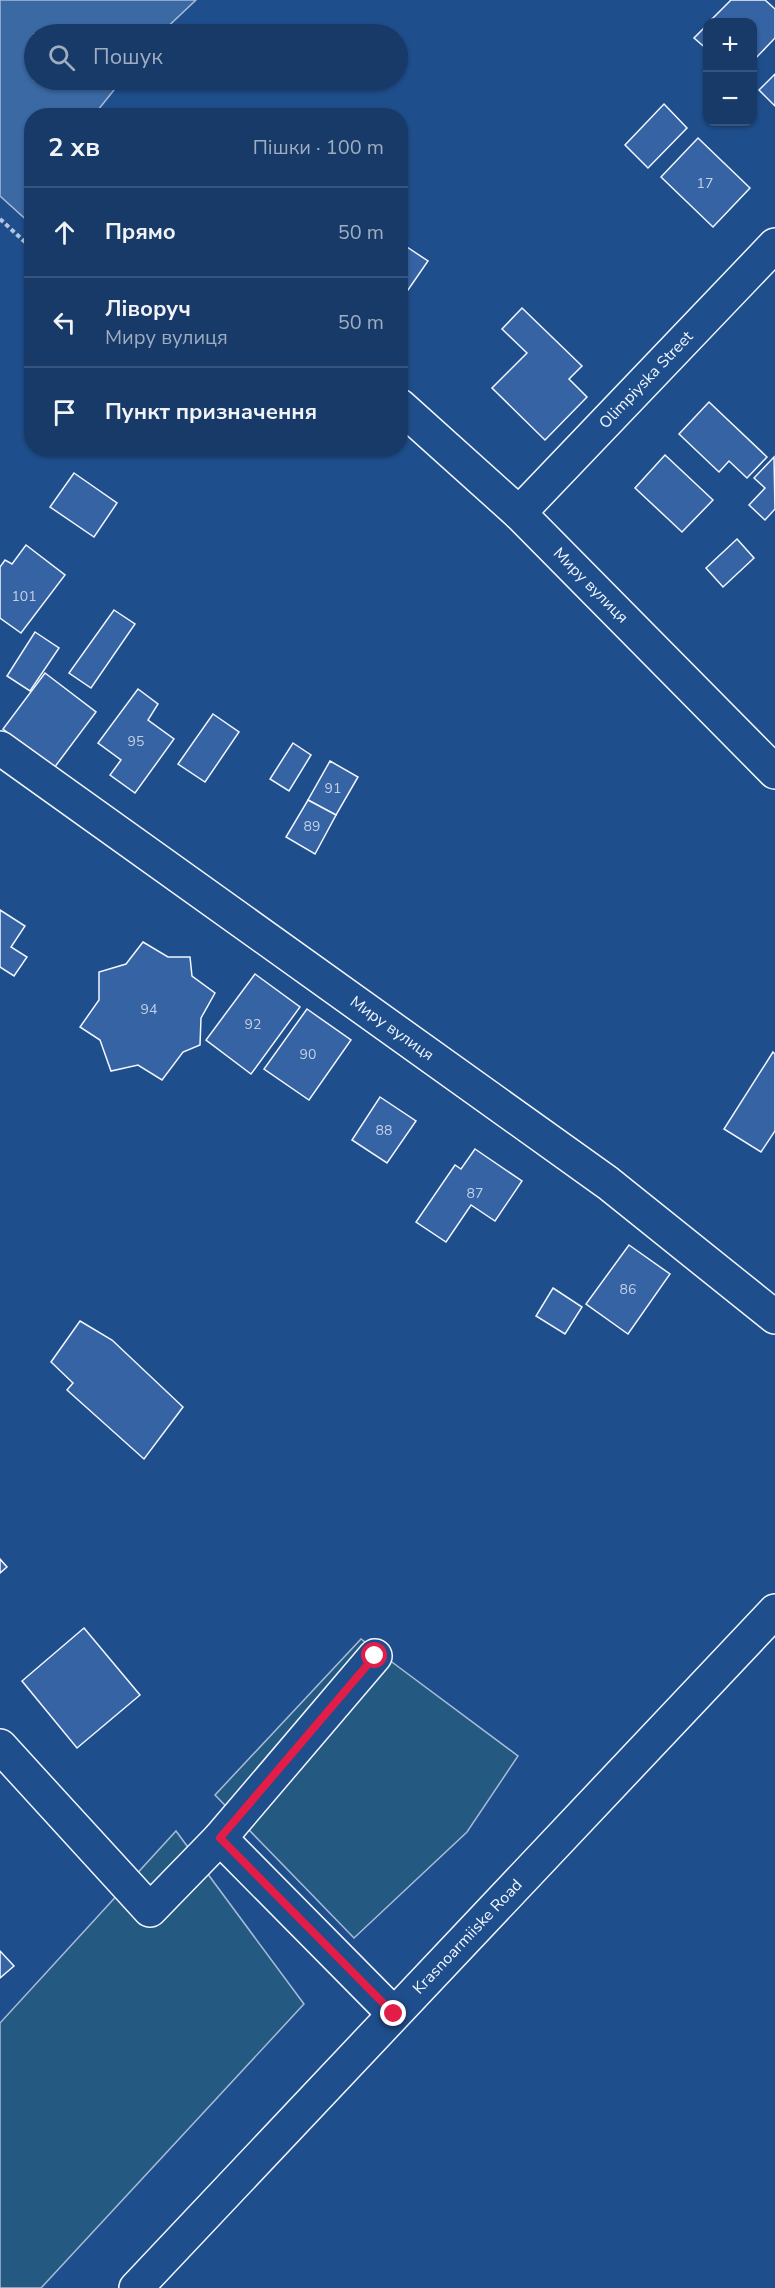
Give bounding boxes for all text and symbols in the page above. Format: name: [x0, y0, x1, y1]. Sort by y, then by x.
map controls: [703, 18, 757, 126]
button: +: [703, 18, 757, 72]
search box: [24, 24, 408, 90]
icon: search: [45, 41, 78, 74]
text: Пошук: [93, 42, 163, 72]
button: −: [703, 72, 757, 126]
text: 2 хв: [48, 130, 100, 165]
text: Пішки · 100 m: [253, 134, 384, 161]
house number: 17: [697, 174, 713, 193]
icon: ahead: [48, 216, 81, 249]
text: Прямо: [105, 217, 176, 247]
text: 50 m: [338, 219, 384, 246]
text: Ліворуч: [105, 294, 191, 324]
icon: left: [48, 306, 81, 339]
text: 50 m: [338, 309, 384, 336]
text: Миру вулиця: [105, 324, 228, 351]
street label: Olimpiyska Street: [594, 326, 698, 434]
icon: arrive: [48, 396, 81, 429]
text: Пункт призначення: [105, 397, 317, 427]
street label: Миру вулиця: [548, 543, 633, 628]
house number: 101: [11, 587, 37, 606]
house number: 95: [128, 732, 144, 751]
house number: 91: [325, 779, 341, 798]
house number: 89: [304, 817, 320, 836]
street label: Миру вулиця: [346, 991, 438, 1066]
house number: 94: [141, 1000, 157, 1019]
house number: 92: [245, 1015, 261, 1034]
house number: 90: [300, 1045, 316, 1064]
house number: 88: [376, 1121, 392, 1140]
house number: 87: [467, 1184, 483, 1203]
house number: 86: [620, 1280, 636, 1299]
route start: [361, 1642, 387, 1668]
street label: Krasnoarmiiske Road: [408, 1874, 527, 1999]
route end: [380, 2000, 406, 2026]

